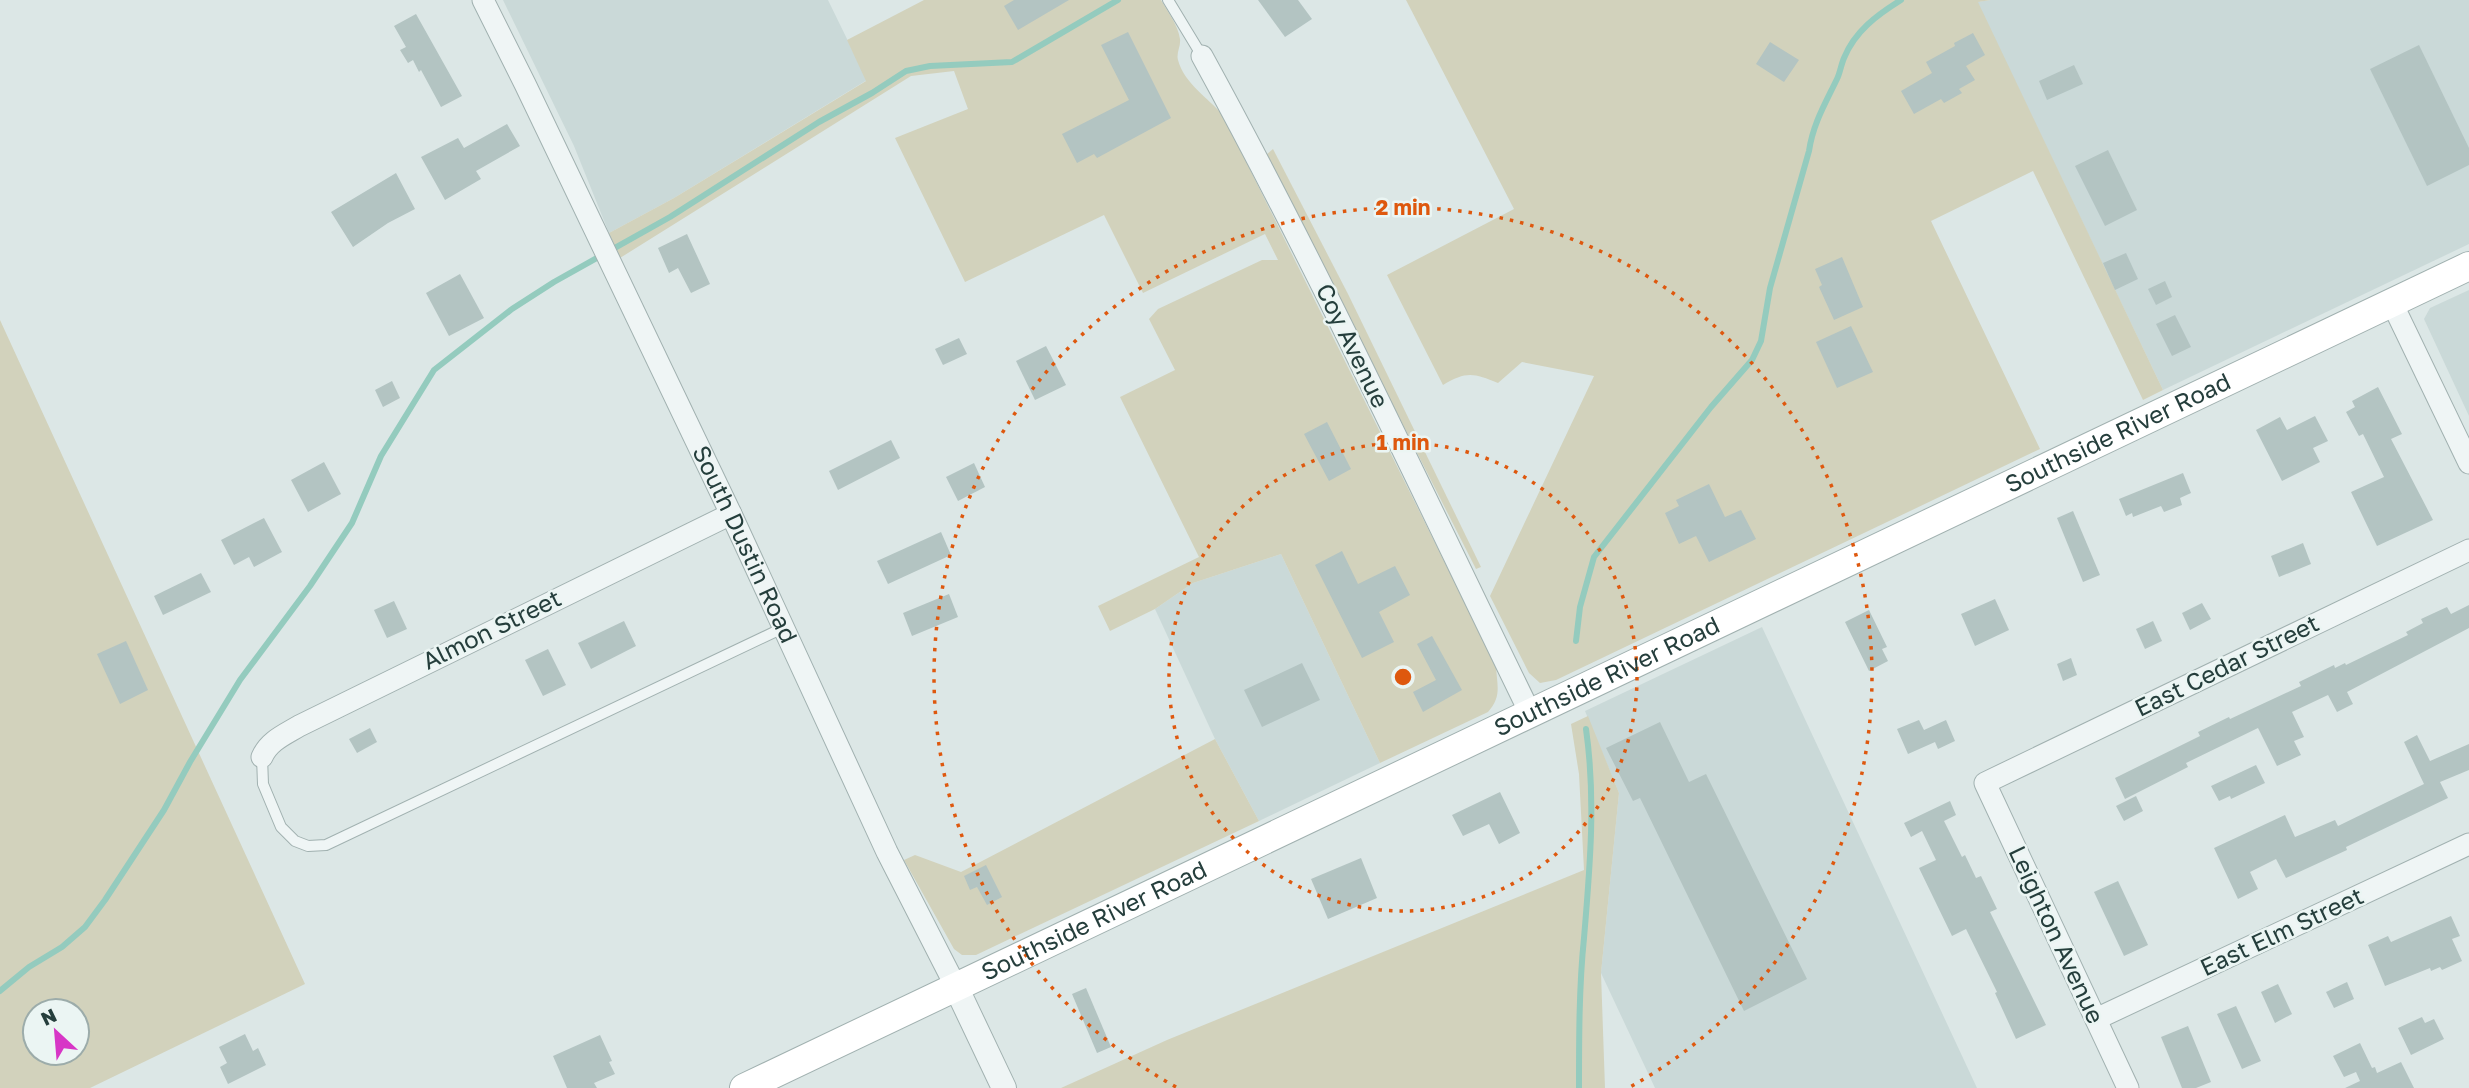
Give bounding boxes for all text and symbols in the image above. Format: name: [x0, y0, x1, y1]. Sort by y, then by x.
text: 2 min: [1376, 194, 1430, 220]
street label: Coy Avenue: [1311, 279, 1396, 412]
street label: Southside River Road: [2000, 366, 2235, 498]
text: 1 min: [1377, 429, 1429, 455]
street label: South Dustin Road: [687, 440, 804, 647]
street label: Almon Street: [417, 583, 565, 675]
street label: East Cedar Street: [2130, 608, 2323, 722]
street label: Southside River Road: [1489, 609, 1724, 741]
centre of rings: [1391, 665, 1415, 689]
street label: Leighton Avenue: [2004, 841, 2111, 1028]
street label: Southside River Road: [976, 854, 1211, 986]
street label: East Elm Street: [2195, 880, 2368, 981]
north arrow: [21, 997, 91, 1067]
text: N: [37, 1003, 60, 1030]

